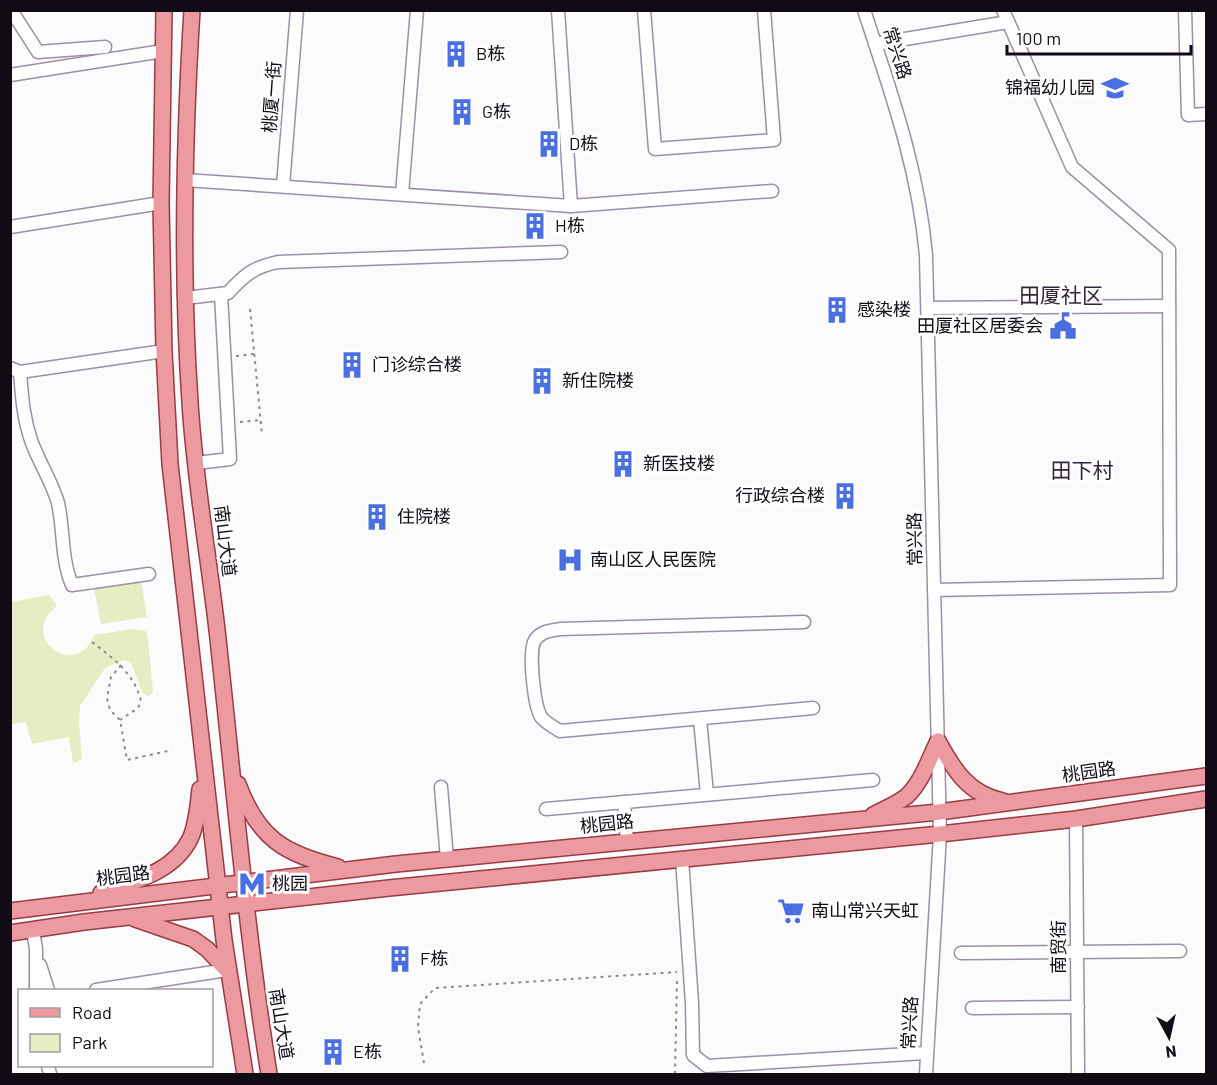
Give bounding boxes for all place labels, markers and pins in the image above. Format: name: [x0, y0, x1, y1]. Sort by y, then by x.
building icon: B栋: [441, 39, 471, 69]
place label: B栋: [476, 42, 505, 64]
school or university icon: 锦福幼儿园: [1100, 73, 1130, 103]
place label: 锦福幼儿园: [1005, 76, 1095, 98]
building icon: G栋: [447, 97, 477, 127]
place label: G栋: [482, 100, 511, 122]
building icon: D栋: [534, 129, 564, 159]
place label: D栋: [569, 132, 598, 154]
building icon: H栋: [520, 211, 550, 241]
place label: H栋: [555, 214, 585, 236]
building icon: 感染楼: [822, 295, 852, 325]
place label: 感染楼: [857, 298, 911, 320]
public building icon: 田厦社区居委会: [1048, 311, 1078, 341]
place label: 田厦社区居委会: [917, 314, 1043, 336]
building icon: 门诊综合楼: [337, 350, 367, 380]
place label: 门诊综合楼: [372, 353, 462, 375]
building icon: 新住院楼: [527, 366, 557, 396]
place label: 新住院楼: [562, 369, 634, 391]
building icon: 新医技楼: [608, 449, 638, 479]
place label: 新医技楼: [643, 452, 715, 474]
building icon: 行政综合楼: [830, 481, 860, 511]
place label: 行政综合楼: [735, 484, 825, 506]
building icon: 住院楼: [362, 502, 392, 532]
place label: 住院楼: [397, 505, 451, 527]
hospital icon: 南山区人民医院: [555, 545, 585, 575]
place label: 南山区人民医院: [590, 548, 716, 570]
metro station icon: 桃园: [237, 869, 267, 899]
place label: 桃园: [272, 872, 308, 894]
supermarket icon: 南山常兴天虹: [776, 896, 806, 926]
place label: 南山常兴天虹: [811, 899, 919, 921]
building icon: F栋: [385, 944, 415, 974]
place label: F栋: [420, 947, 448, 969]
building icon: E栋: [318, 1037, 348, 1067]
place label: E栋: [353, 1040, 382, 1062]

